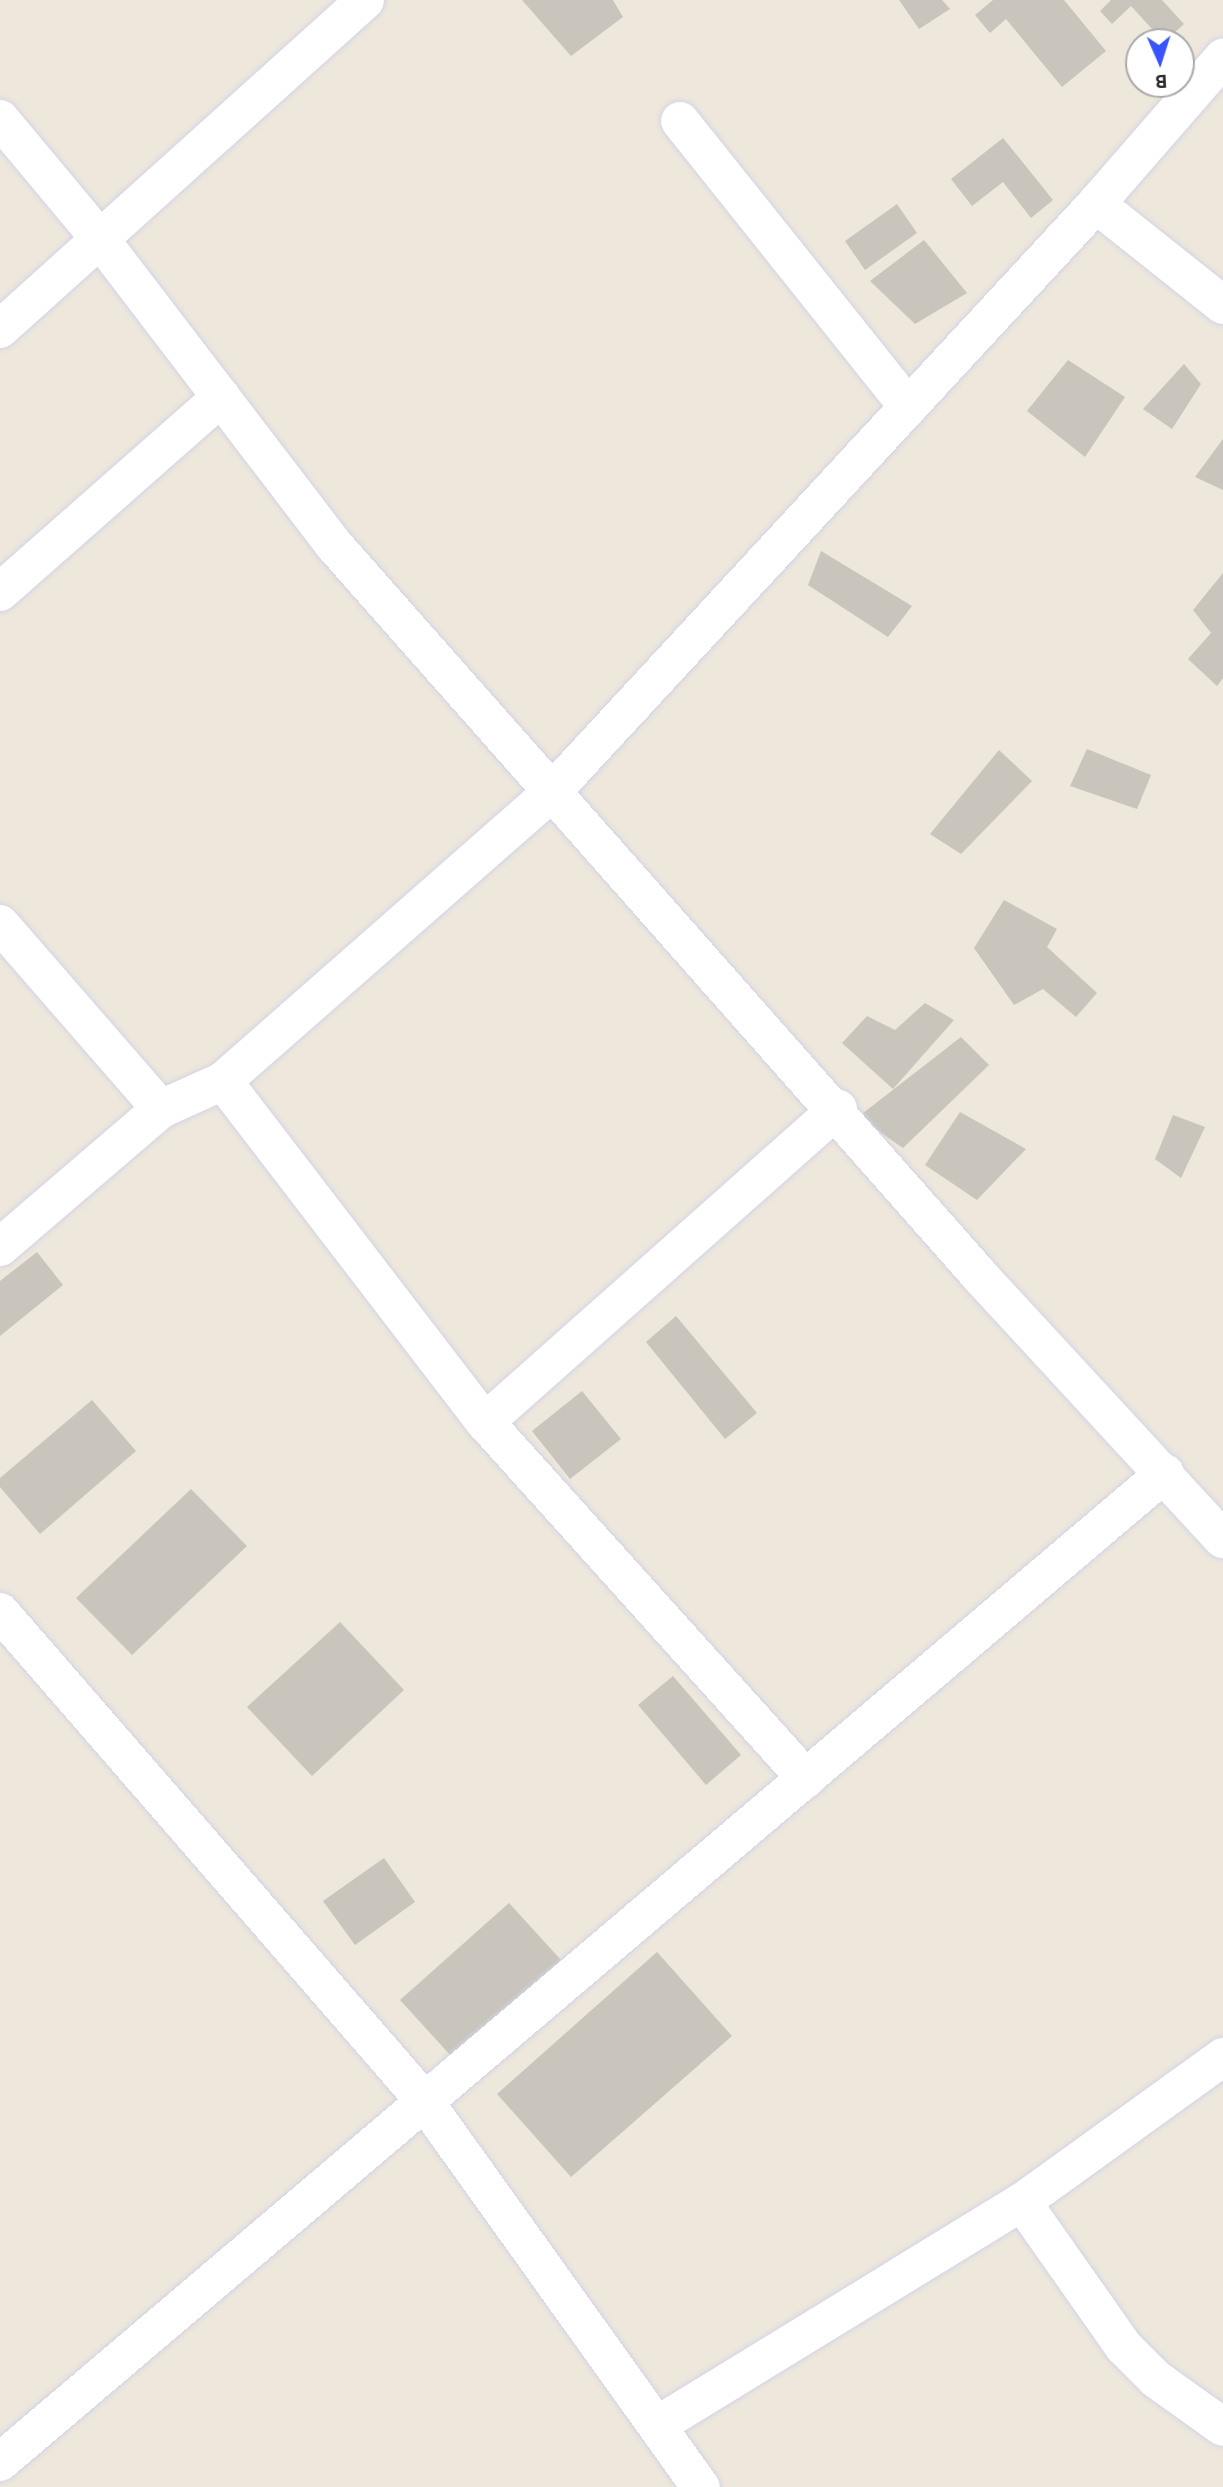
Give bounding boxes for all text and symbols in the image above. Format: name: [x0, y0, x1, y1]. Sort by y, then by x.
north arrow: [1125, 28, 1195, 98]
text: B: [1155, 71, 1168, 94]

